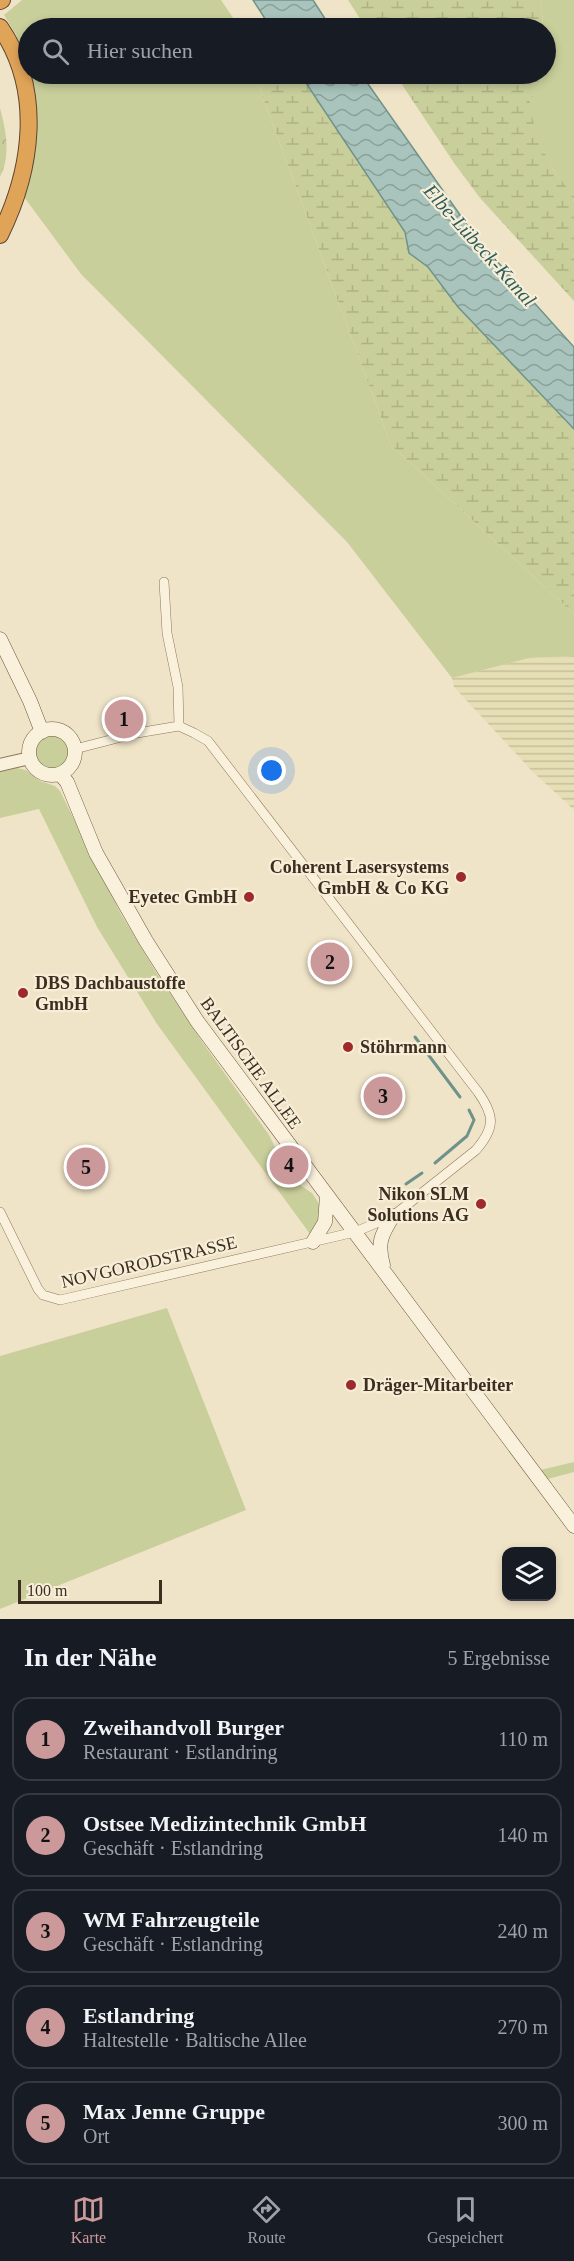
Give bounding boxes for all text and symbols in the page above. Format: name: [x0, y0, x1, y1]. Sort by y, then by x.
search box: [18, 18, 556, 84]
icon: search: [39, 35, 72, 68]
text: Hier suchen: [87, 38, 193, 63]
water label: Elbe-Lübeck-Kanal: [419, 179, 541, 311]
pin: 1: [104, 696, 144, 742]
your location: [257, 756, 286, 785]
place label: Coherent Lasersystems GmbH & Co KG: [270, 857, 449, 898]
marker: Coherent Lasersystems GmbH & Co KG: [454, 870, 468, 884]
place label: Eyetec GmbH: [129, 887, 237, 907]
marker: Eyetec GmbH: [242, 890, 256, 904]
pin: 2: [310, 940, 350, 984]
place label: DBS Dachbaustoffe GmbH: [35, 973, 186, 1014]
marker: DBS Dachbaustoffe GmbH: [16, 986, 30, 1000]
street label: BALTISCHE ALLEE: [197, 993, 305, 1133]
place label: Stöhrmann: [360, 1037, 447, 1057]
marker: Stöhrmann: [341, 1040, 355, 1054]
pin: 3: [364, 1074, 403, 1118]
pin: 4: [270, 1142, 308, 1188]
pin: 5: [66, 1144, 106, 1190]
place label: Nikon SLM Solutions AG: [367, 1184, 469, 1225]
marker: Nikon SLM Solutions AG: [474, 1197, 488, 1211]
street label: NOVGORODSTRASSE: [59, 1232, 239, 1292]
place label: Dräger-Mitarbeiter: [363, 1375, 513, 1395]
marker: Dräger-Mitarbeiter: [344, 1378, 358, 1392]
map controls: [502, 1547, 556, 1601]
button: layers: [502, 1547, 556, 1601]
scale bar: [18, 1577, 162, 1604]
text: 100 m: [27, 1582, 67, 1599]
text: In der Nähe: [24, 1643, 156, 1672]
text: 5 Ergebnisse: [448, 1647, 550, 1669]
text: Zweihandvoll Burger: [83, 1715, 284, 1740]
text: 1: [41, 1728, 51, 1750]
text: 110 m: [498, 1728, 548, 1750]
text: Restaurant · Estlandring: [83, 1741, 277, 1763]
text: Ostsee Medizintechnik GmbH: [83, 1811, 367, 1836]
text: 2: [41, 1824, 51, 1846]
text: 140 m: [497, 1824, 548, 1846]
text: Geschäft · Estlandring: [83, 1837, 263, 1859]
text: WM Fahrzeugteile: [83, 1907, 260, 1932]
text: 3: [41, 1920, 51, 1942]
text: 240 m: [497, 1920, 548, 1942]
text: Geschäft · Estlandring: [83, 1933, 263, 1955]
text: Estlandring: [83, 2003, 194, 2028]
text: 4: [41, 2016, 51, 2038]
text: 270 m: [497, 2016, 548, 2038]
text: Haltestelle · Baltische Allee: [83, 2029, 307, 2051]
text: Max Jenne Gruppe: [83, 2099, 265, 2124]
text: 5: [41, 2112, 51, 2134]
text: 300 m: [497, 2112, 548, 2134]
text: Ort: [83, 2125, 110, 2147]
tab: Karte: [71, 2193, 106, 2247]
tab: Route: [247, 2193, 286, 2247]
tab: Gespeichert: [427, 2193, 503, 2247]

